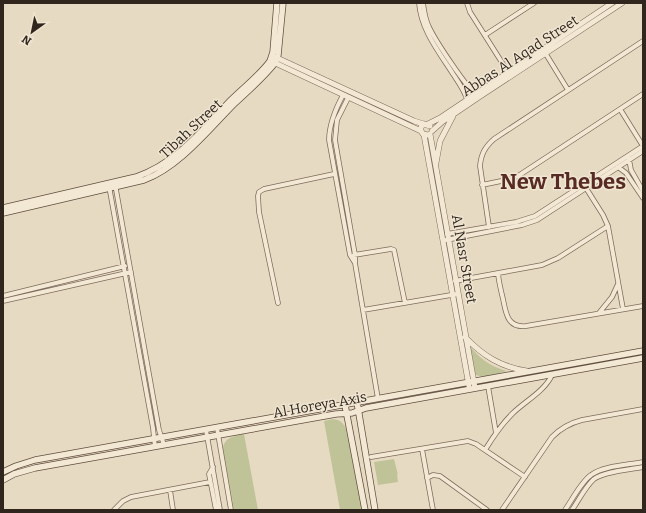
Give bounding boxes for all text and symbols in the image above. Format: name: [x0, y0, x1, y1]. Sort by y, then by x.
north arrow: [12, 12, 52, 52]
street label: Abbas Al Aqad Street: [458, 12, 582, 100]
text: N: [19, 32, 34, 48]
street label: Tibah Street: [156, 96, 226, 162]
district label: New Thebes: [500, 168, 626, 195]
street label: Al Nasr Street: [448, 213, 480, 305]
street label: Al Horeya Axis: [272, 388, 368, 422]

